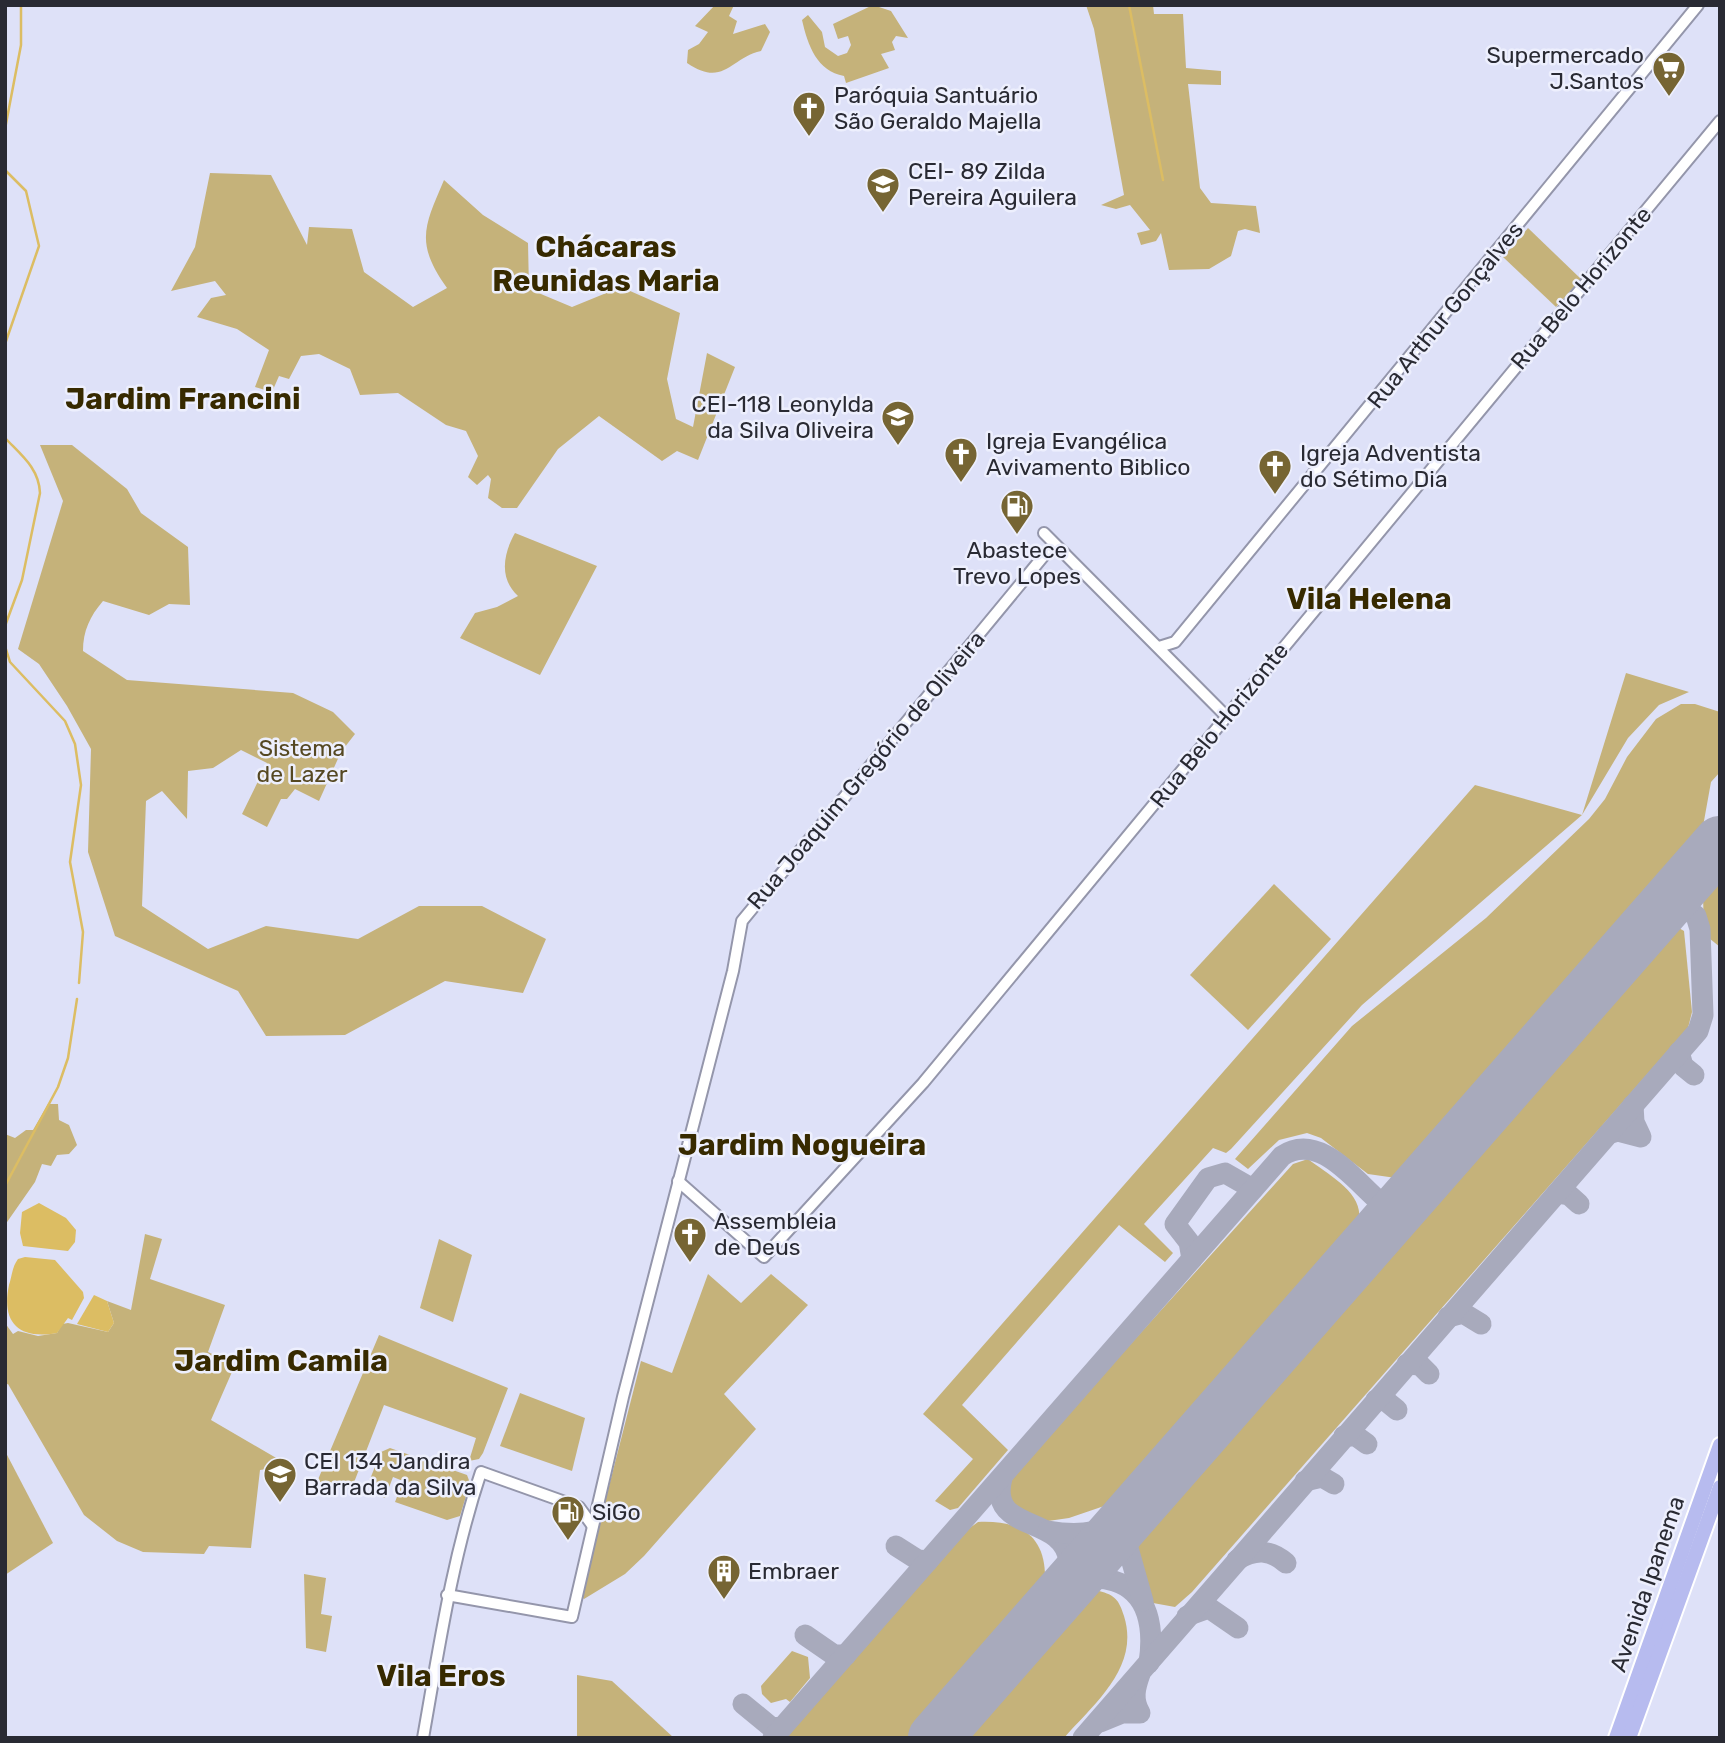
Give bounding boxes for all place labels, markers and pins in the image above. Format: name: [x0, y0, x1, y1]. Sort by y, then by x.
place label: Supermercado J.Santos: [1486, 41, 1644, 95]
supermarket icon: Supermercado J.Santos: [1650, 49, 1688, 98]
place label: Paróquia Santuário São Geraldo Majella: [834, 81, 1042, 135]
church icon: Paróquia Santuário São Geraldo Majella: [790, 89, 828, 138]
place label: CEI- 89 Zilda Pereira Aguilera: [908, 157, 1077, 211]
school or university icon: CEI- 89 Zilda Pereira Aguilera: [864, 165, 902, 214]
place label: CEI-118 Leonylda da Silva Oliveira: [691, 390, 874, 444]
school or university icon: CEI-118 Leonylda da Silva Oliveira: [879, 398, 917, 447]
place label: Igreja Evangélica Avivamento Biblico: [986, 427, 1191, 481]
church icon: Igreja Evangélica Avivamento Biblico: [942, 435, 980, 484]
place label: Igreja Adventista do Sétimo Dia: [1300, 439, 1481, 493]
church icon: Igreja Adventista do Sétimo Dia: [1256, 447, 1294, 496]
fuel station icon: Abastece Trevo Lopes: [998, 487, 1036, 536]
place label: Abastece Trevo Lopes: [953, 536, 1081, 590]
place label: Assembleia de Deus: [714, 1207, 837, 1261]
church icon: Assembleia de Deus: [671, 1215, 709, 1264]
place label: CEI 134 Jandira Barrada da Silva: [304, 1447, 477, 1501]
school or university icon: CEI 134 Jandira Barrada da Silva: [261, 1455, 299, 1504]
fuel station icon: SiGo: [549, 1493, 587, 1542]
place label: SiGo: [592, 1498, 641, 1526]
building icon: Embraer: [705, 1552, 743, 1601]
place label: Embraer: [748, 1557, 839, 1585]

